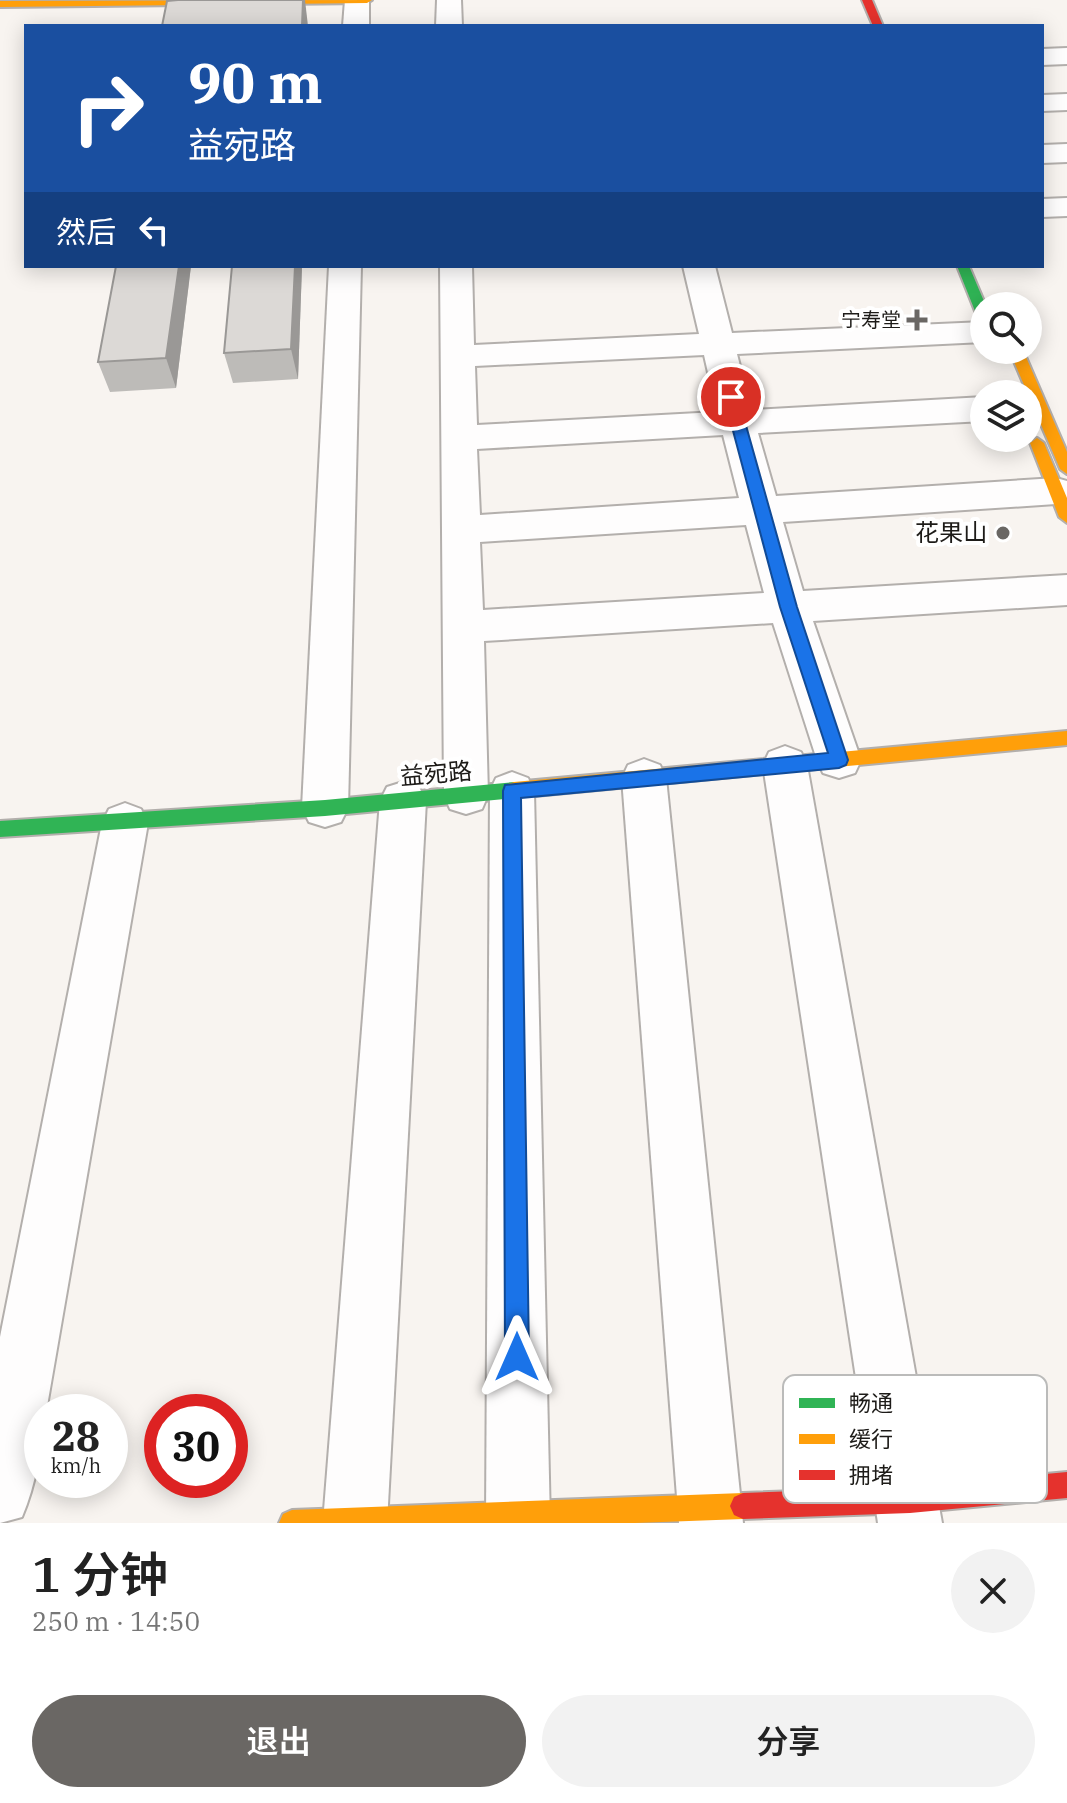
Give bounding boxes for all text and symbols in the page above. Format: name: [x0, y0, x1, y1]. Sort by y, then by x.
text: 90 m: [188, 46, 323, 118]
icon: right: [56, 56, 160, 160]
text: 益宛路: [188, 121, 296, 168]
icon: left: [132, 208, 176, 252]
text: 然后: [56, 212, 116, 251]
map controls: [970, 292, 1042, 452]
button: search: [970, 292, 1042, 364]
place label: 宁寿堂: [841, 306, 901, 333]
marker: 宁寿堂: [908, 311, 926, 329]
pin: [697, 363, 765, 431]
icon: arrive: [709, 375, 753, 419]
button: layers: [970, 380, 1042, 452]
place label: 花果山: [915, 516, 987, 548]
marker: 花果山: [994, 524, 1012, 542]
street label: 益宛路: [399, 754, 473, 792]
position arrow: [475, 1315, 559, 1399]
legend: [783, 1375, 1047, 1503]
text: 畅通: [849, 1388, 893, 1417]
speed limit sign: 30: [144, 1394, 248, 1498]
text: 28: [52, 1410, 100, 1462]
text: 缓行: [849, 1424, 893, 1453]
text: km/h: [51, 1452, 101, 1479]
text: 拥堵: [849, 1460, 893, 1489]
text: 1 分钟: [32, 1543, 168, 1605]
button: close: [951, 1549, 1035, 1633]
text: 250 m · 14:50: [32, 1604, 200, 1638]
button: 退出: [32, 1695, 526, 1787]
button: 分享: [542, 1695, 1035, 1787]

